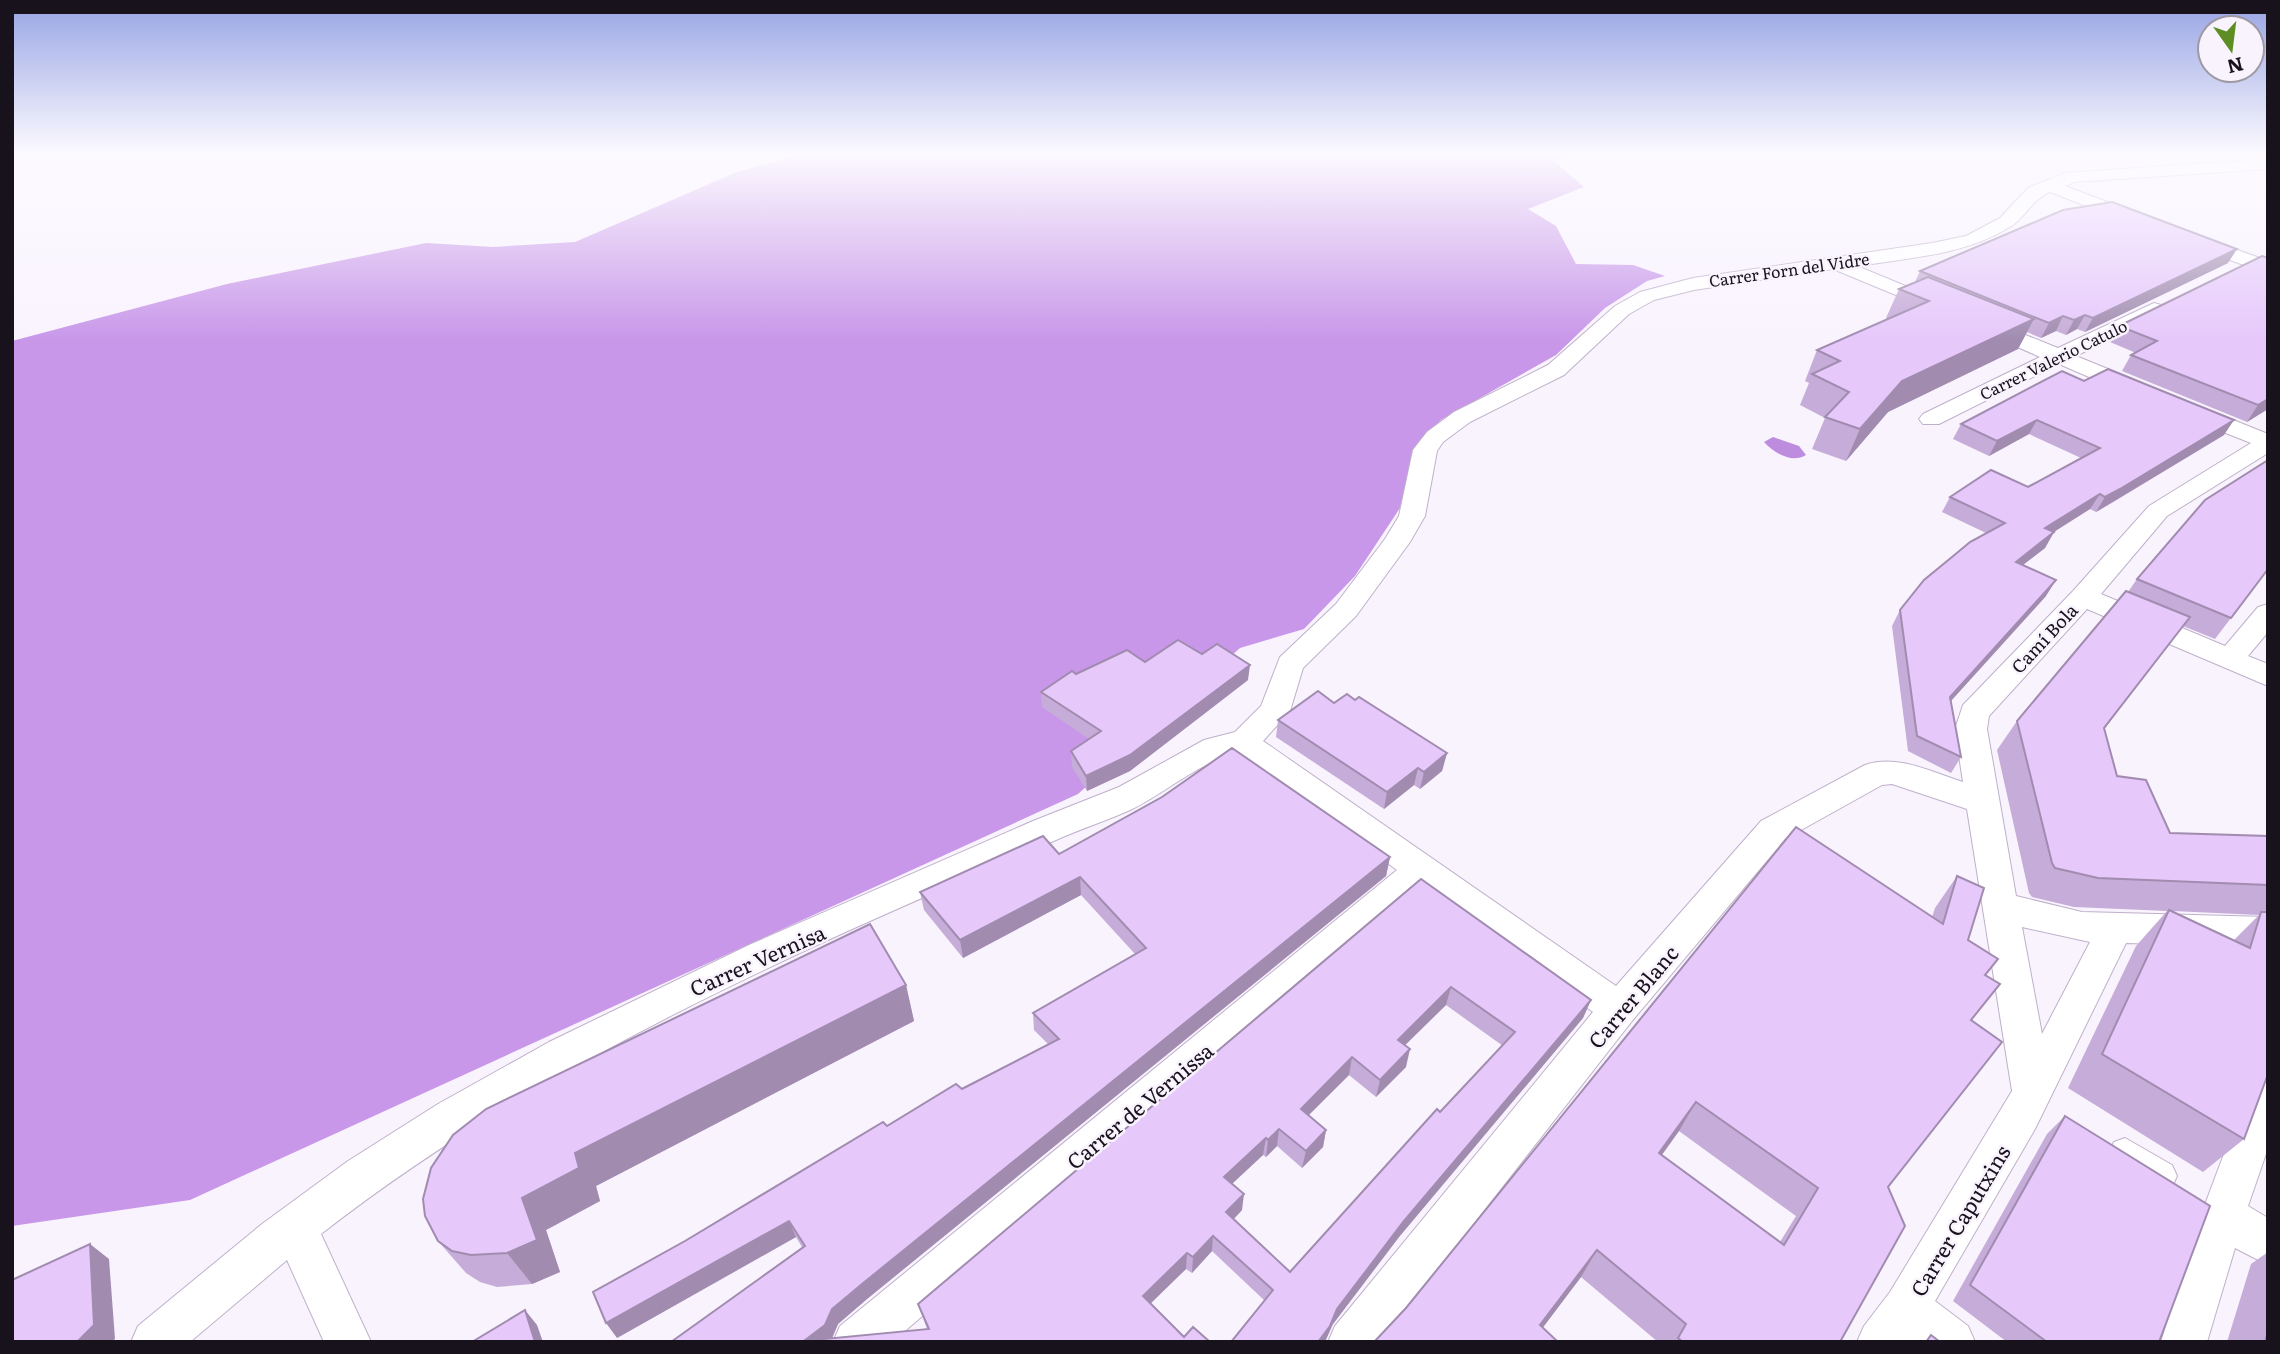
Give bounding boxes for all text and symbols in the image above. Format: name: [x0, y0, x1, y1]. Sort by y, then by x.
north arrow: [2196, 14, 2266, 84]
text: N: [2224, 51, 2246, 82]
street label: Carrer Forn del Vidre: [1707, 246, 1871, 292]
street label: Carrer Valerio Catulo: [1975, 313, 2131, 405]
street label: Camí Bola: [2005, 597, 2084, 679]
street label: Carrer Vernisa: [684, 915, 831, 1003]
street label: Carrer Blanc: [1580, 938, 1684, 1054]
street label: Carrer de Vernissa: [1059, 1034, 1220, 1176]
street label: Carrer Caputxins: [1902, 1139, 2016, 1301]

